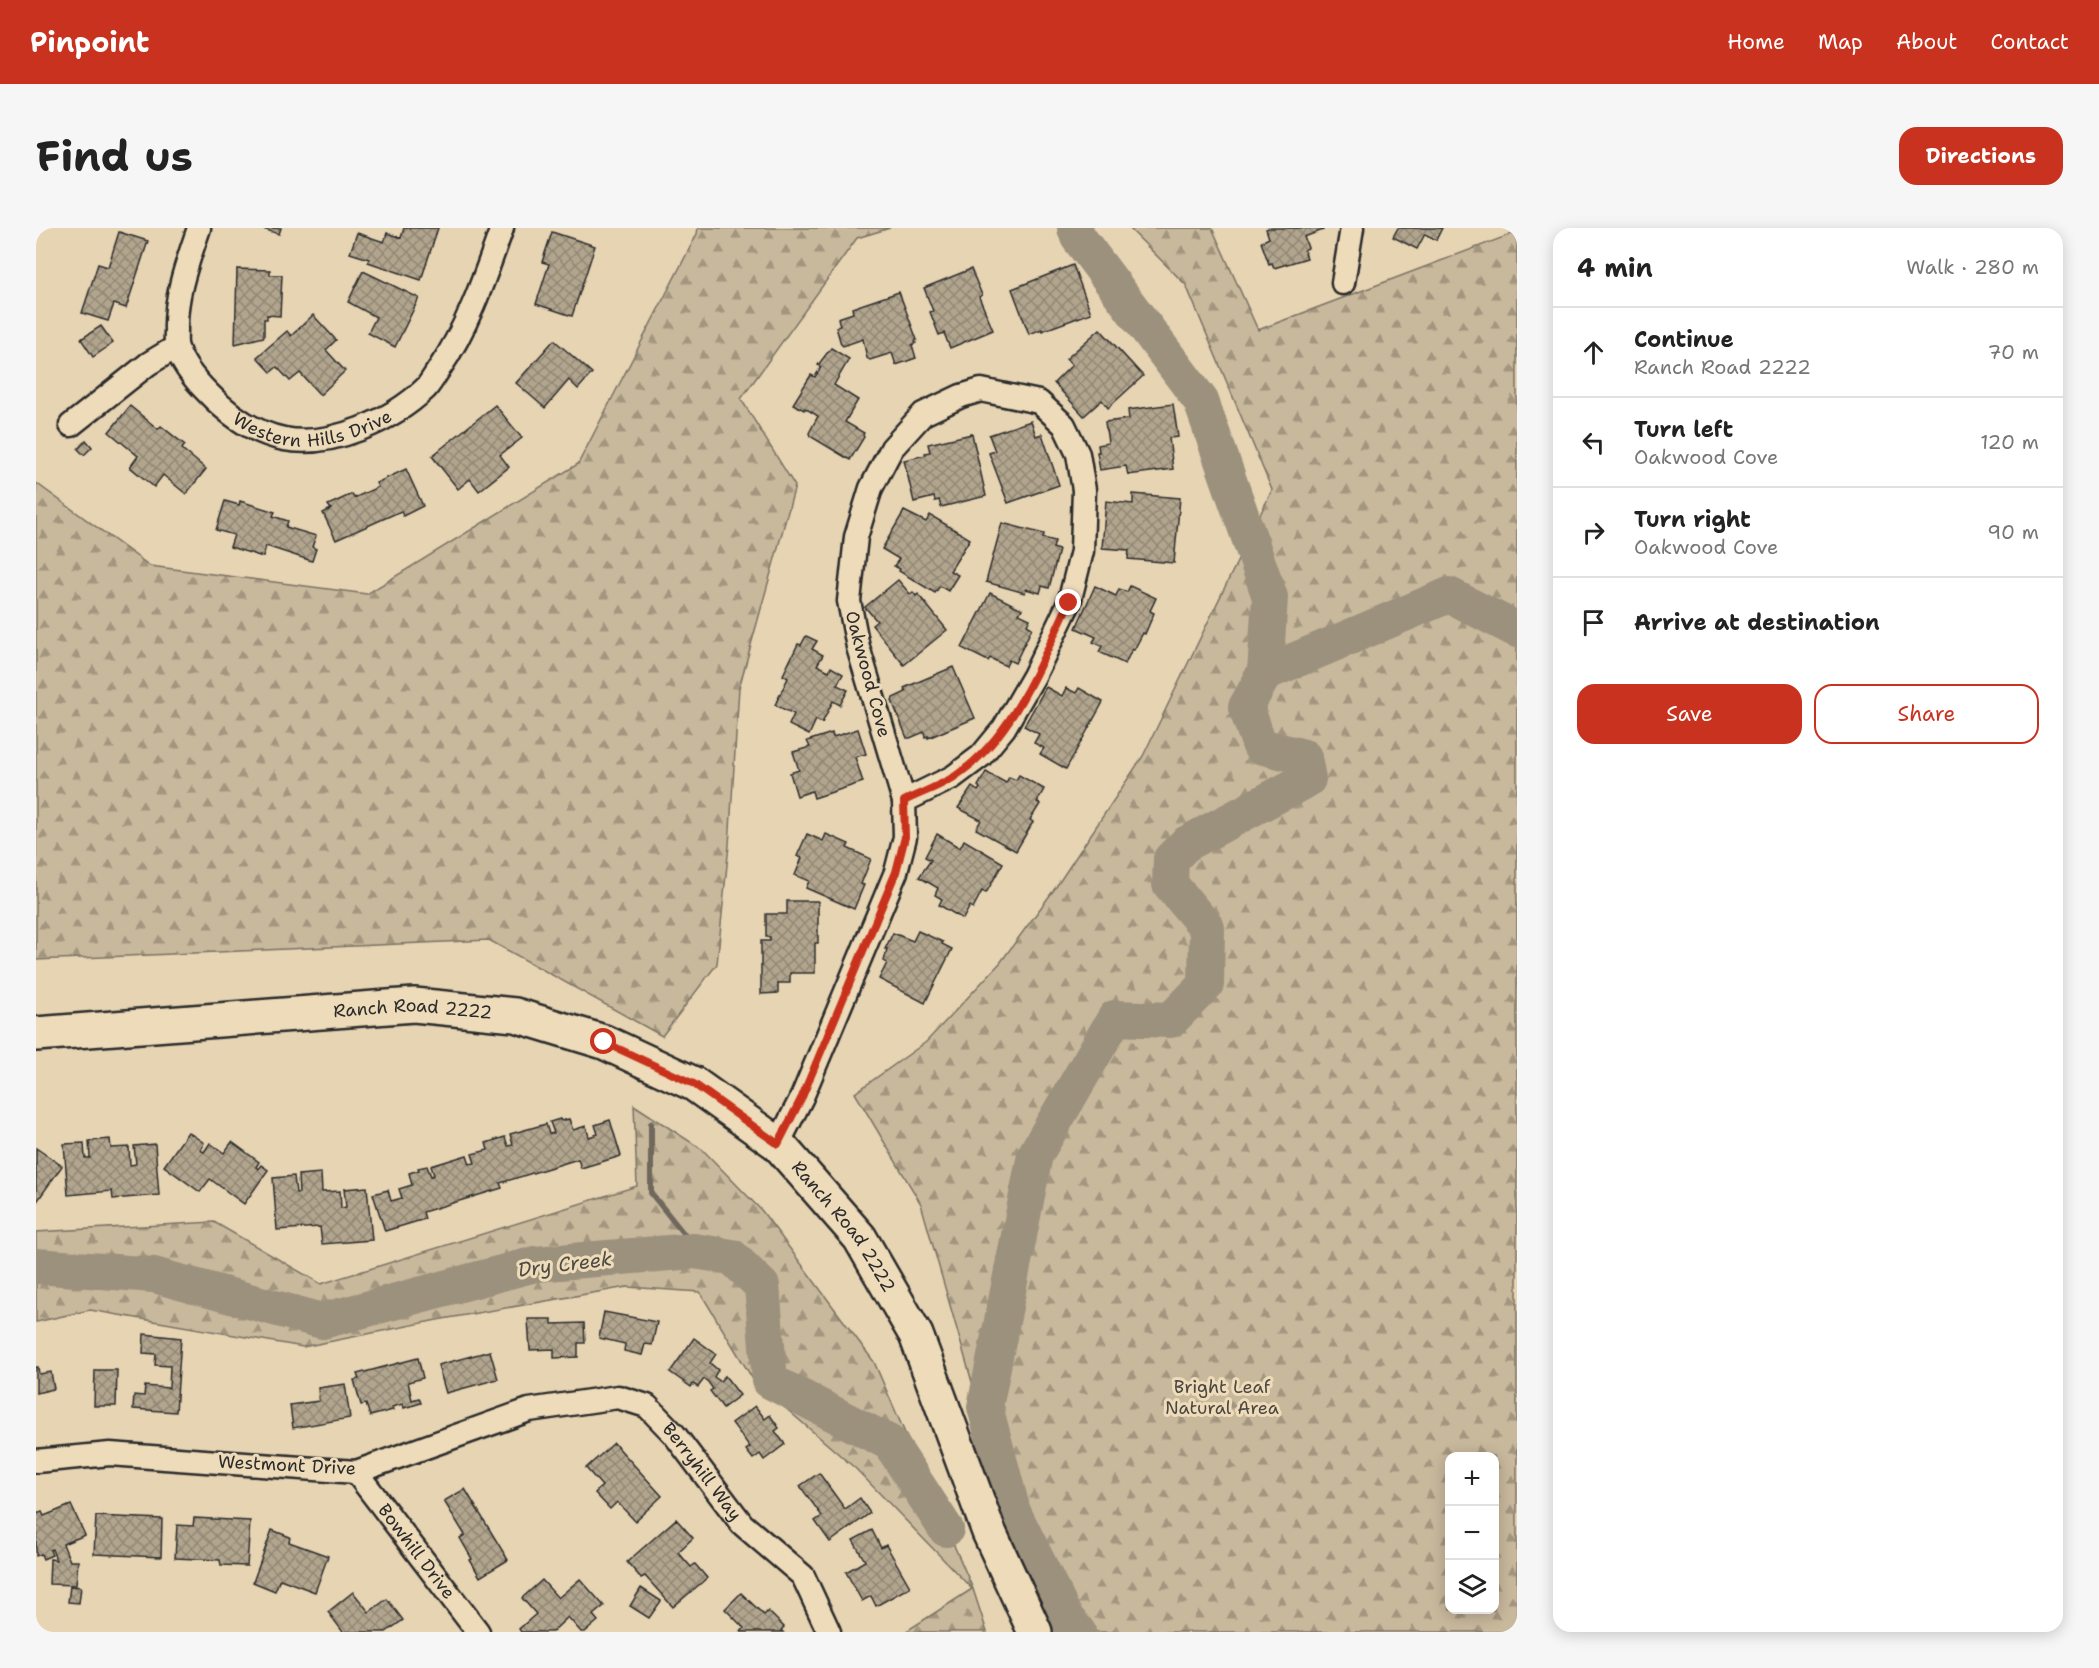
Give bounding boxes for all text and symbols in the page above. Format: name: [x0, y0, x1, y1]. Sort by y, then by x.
text: Pinpoint: [30, 23, 149, 61]
text: Home: [1727, 28, 1785, 56]
text: Map: [1818, 28, 1863, 56]
text: About: [1896, 28, 1957, 56]
text: Contact: [1990, 28, 2069, 56]
button: Directions: [1899, 127, 2063, 185]
text: Find us: [36, 128, 193, 184]
text: 4 min: [1577, 250, 1653, 285]
text: Walk · 280 m: [1906, 254, 2039, 280]
text: Continue: [1634, 325, 1734, 354]
icon: ahead: [1577, 336, 1610, 369]
text: 70 m: [1987, 339, 2039, 365]
text: Ranch Road 2222: [1634, 354, 1811, 380]
street label: Western Hills Drive: [230, 401, 396, 423]
text: Western Hills Drive: [228, 404, 396, 453]
text: Turn left: [1634, 415, 1733, 444]
icon: left: [1577, 426, 1610, 459]
text: 120 m: [1980, 429, 2039, 455]
text: Oakwood Cove: [1634, 444, 1778, 470]
text: Turn right: [1634, 505, 1751, 534]
icon: right: [1577, 516, 1610, 549]
text: 90 m: [1987, 519, 2039, 545]
text: Oakwood Cove: [1634, 534, 1778, 560]
route end: [1055, 589, 1081, 615]
icon: arrive: [1577, 606, 1610, 639]
street label: Oakwood Cove: [840, 608, 896, 740]
text: Arrive at destination: [1634, 608, 1880, 637]
button: Save: [1577, 684, 1802, 744]
button: Share: [1814, 684, 2039, 744]
street label: Ranch Road 2222: [332, 993, 493, 1025]
route start: [590, 1028, 616, 1054]
street label: Ranch Road 2222: [786, 1156, 901, 1297]
water label: Dry Creek: [516, 1245, 614, 1283]
park label: Bright Leaf Natural Area: [1165, 1375, 1279, 1420]
street label: Berryhill Way: [657, 1417, 747, 1526]
street label: Westmont Drive: [217, 1449, 357, 1481]
map controls: [1445, 1452, 1499, 1614]
button: +: [1445, 1452, 1499, 1506]
street label: Bowhill Drive: [373, 1499, 461, 1604]
button: −: [1445, 1506, 1499, 1560]
button: layers: [1445, 1560, 1499, 1614]

